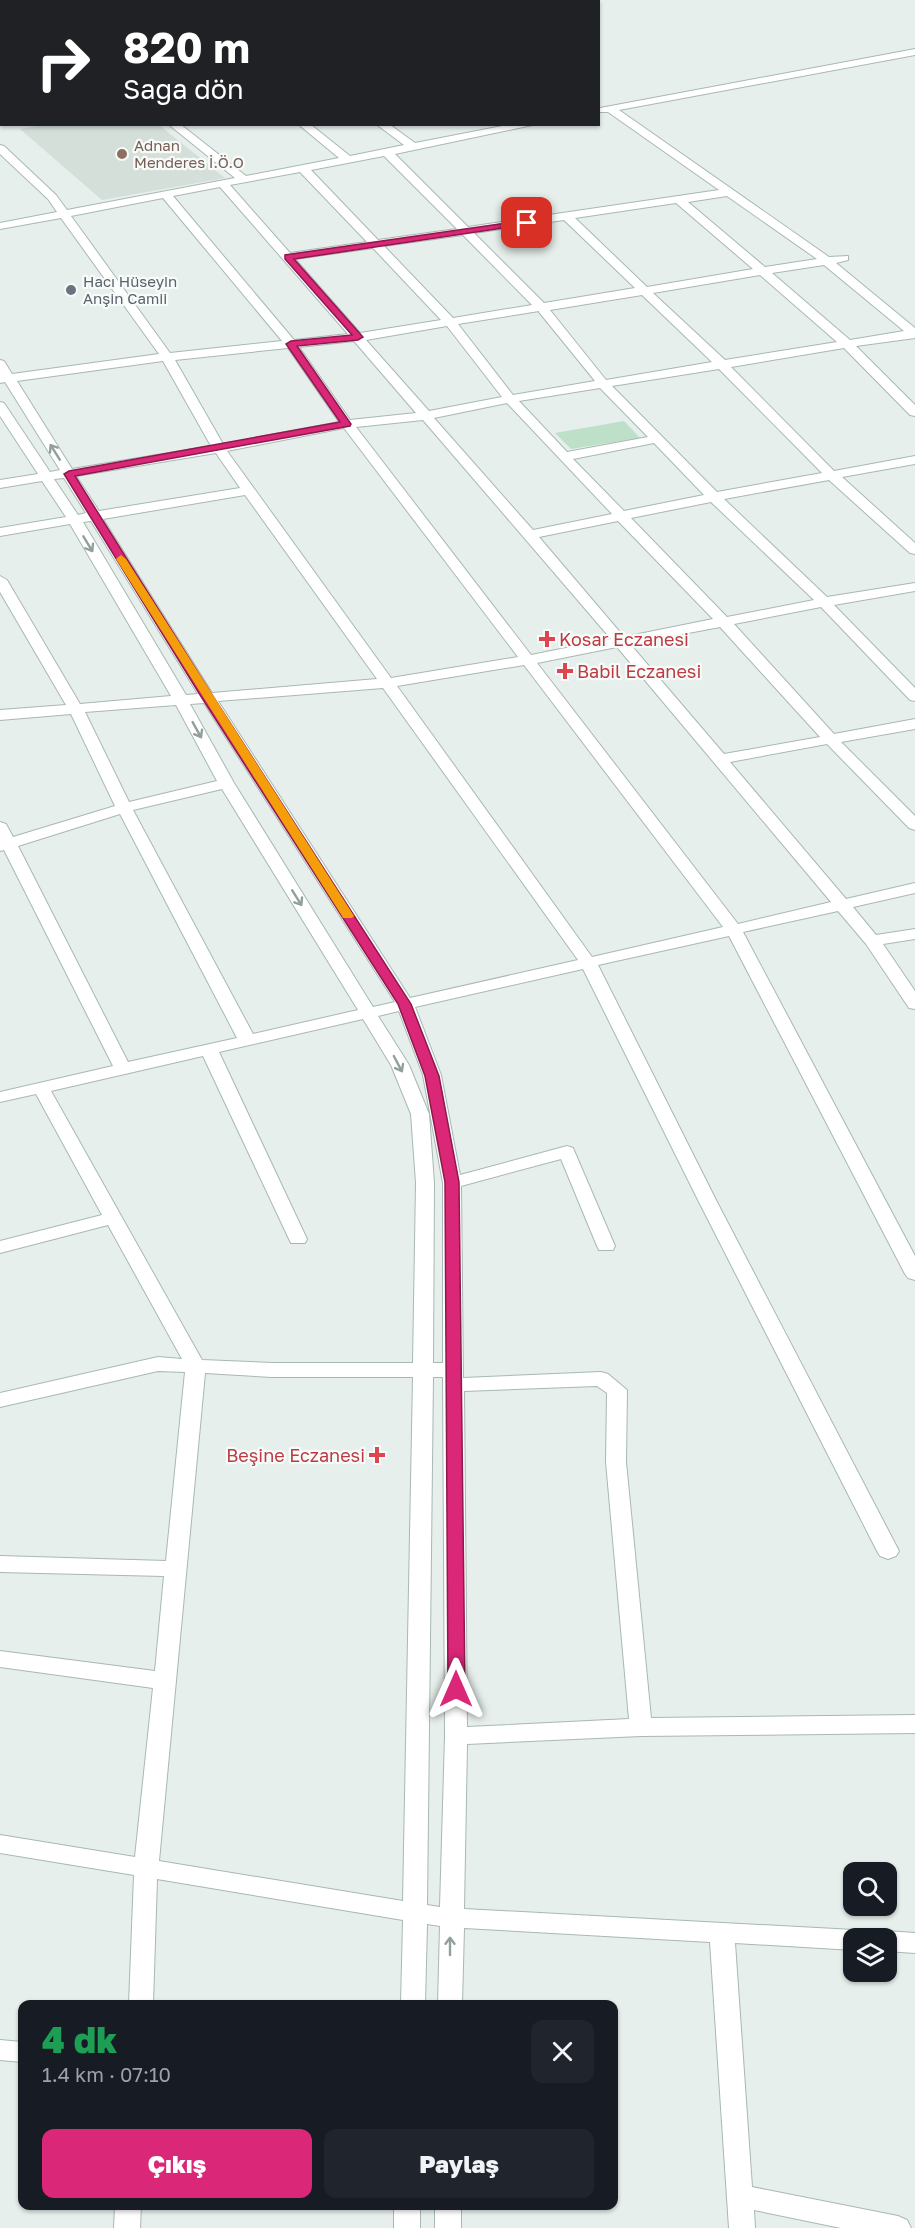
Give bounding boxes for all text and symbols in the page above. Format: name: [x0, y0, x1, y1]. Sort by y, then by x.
text: 820 m: [123, 22, 250, 72]
icon: right: [24, 24, 102, 102]
text: Sağa dön: [123, 73, 244, 105]
place label: Adnan Menderes İ.Ö.O: [134, 136, 244, 171]
marker: Adnan Menderes İ.Ö.O: [115, 147, 129, 161]
pin: [501, 197, 552, 248]
icon: arrive: [510, 206, 543, 239]
place label: Hacı Hüseyin Anşin Camii: [83, 272, 177, 307]
marker: Hacı Hüseyin Anşin Camii: [64, 283, 78, 297]
one-way arrow: [49, 444, 61, 461]
one-way arrow: [82, 535, 94, 552]
place label: Kosar Eczanesi: [559, 628, 689, 650]
marker: Kosar Eczanesi: [540, 632, 554, 646]
place label: Babil Eczanesi: [577, 660, 701, 682]
marker: Babil Eczanesi: [558, 664, 572, 678]
one-way arrow: [191, 721, 203, 738]
one-way arrow: [291, 889, 303, 906]
one-way arrow: [392, 1055, 404, 1072]
place label: Beşine Eczanesi: [226, 1444, 365, 1466]
marker: Beşine Eczanesi: [370, 1448, 384, 1462]
position arrow: [424, 1657, 488, 1721]
map controls: [843, 1862, 897, 1982]
button: search: [843, 1862, 897, 1916]
button: layers: [843, 1928, 897, 1982]
one-way arrow: [444, 1936, 456, 1956]
text: 4 dk: [42, 2018, 117, 2061]
button: close: [531, 2020, 594, 2083]
text: 1.4 km · 07:10: [42, 2062, 171, 2086]
button: Çıkış: [42, 2129, 312, 2198]
button: Paylaş: [324, 2129, 594, 2198]

